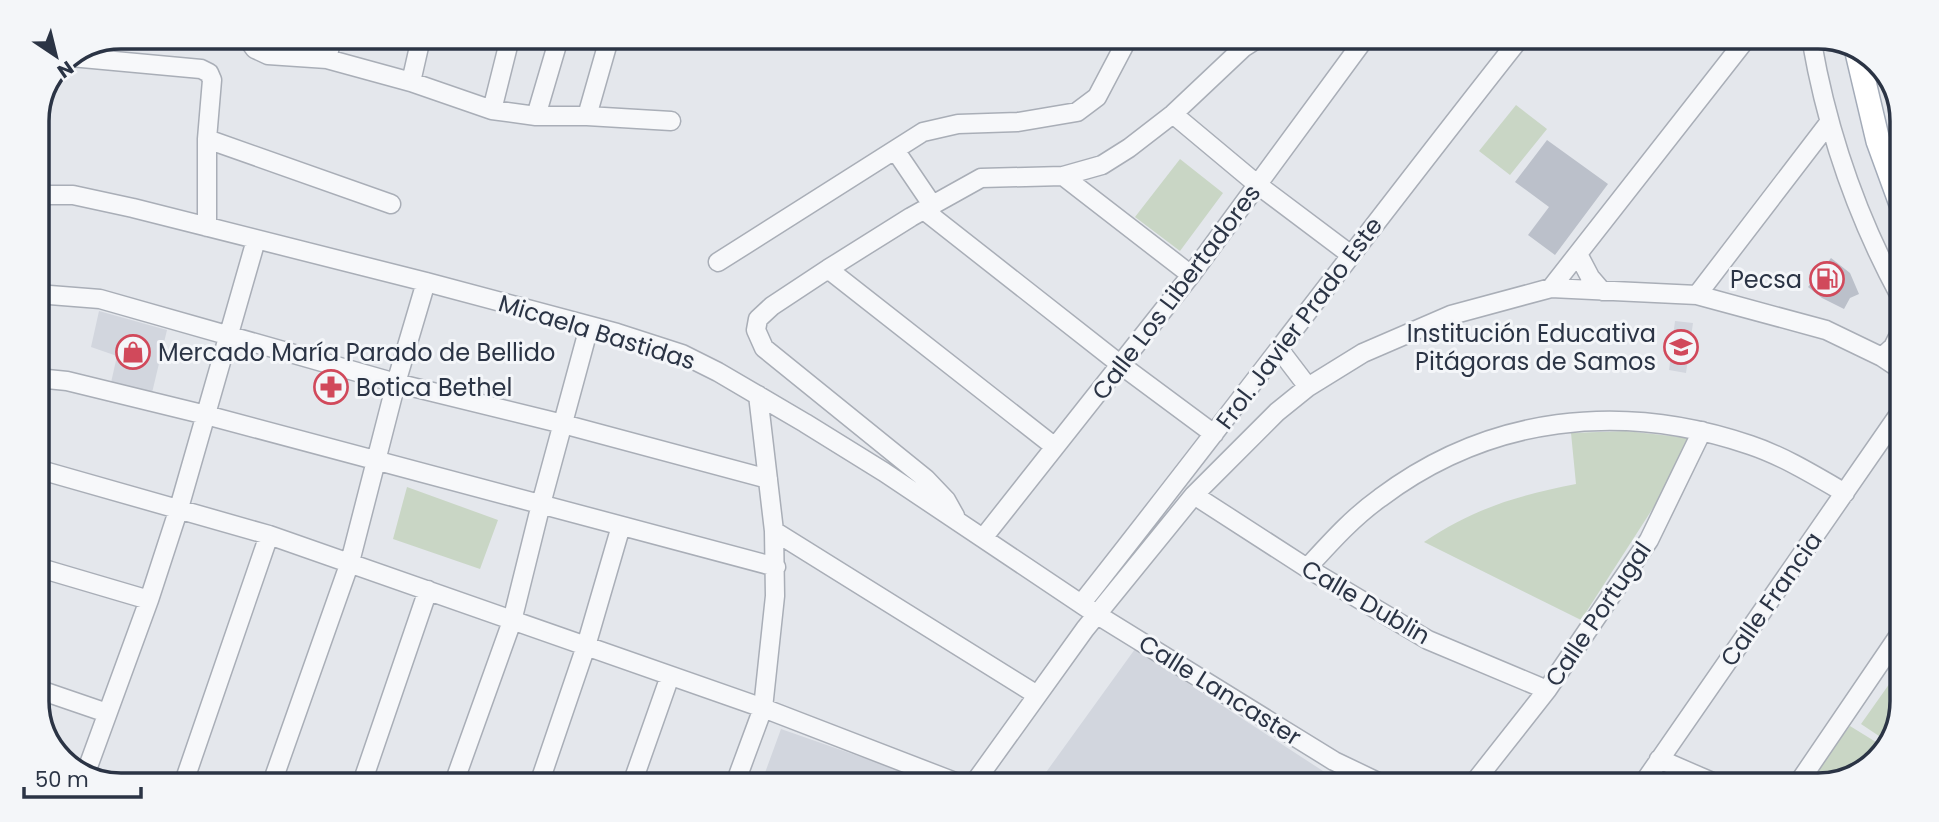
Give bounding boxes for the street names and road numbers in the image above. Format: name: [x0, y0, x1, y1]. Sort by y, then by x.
street label: Calle Los Libertadores: [1084, 178, 1268, 406]
street label: Frol. Javier Prado Este: [1208, 210, 1390, 436]
street label: Micaela Bastidas: [495, 286, 699, 378]
street label: Calle Francia: [1712, 525, 1830, 673]
street label: Calle Portugal: [1537, 535, 1659, 693]
street label: Calle Dublin: [1296, 552, 1436, 652]
street label: Calle Lancaster: [1133, 627, 1308, 753]

